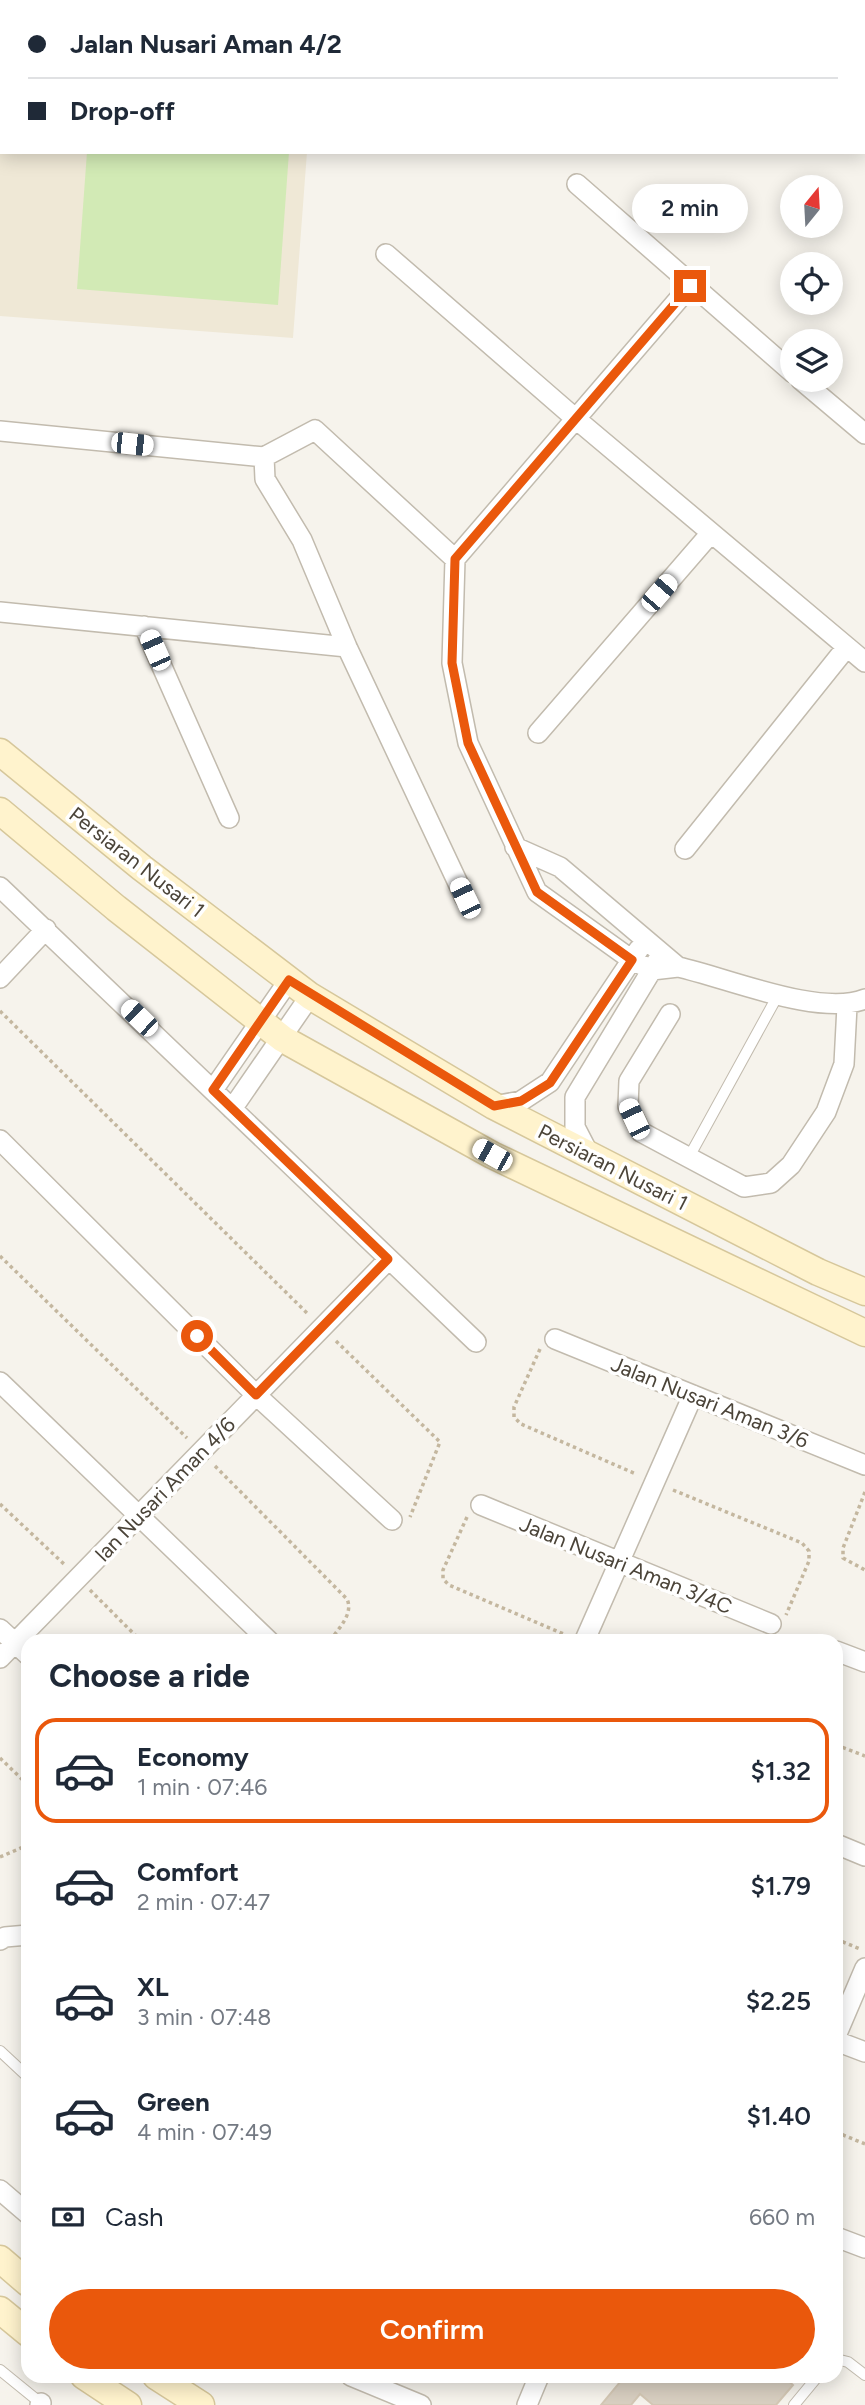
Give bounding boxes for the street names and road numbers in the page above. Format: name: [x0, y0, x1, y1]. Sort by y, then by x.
street label: Persiaran Nusari 1: [64, 801, 210, 923]
street label: Persiaran Nusari 1: [534, 1118, 692, 1216]
street label: Jalan Nusari Aman 3/6: [608, 1351, 812, 1453]
street label: lan Nusari Aman 4/6: [90, 1412, 240, 1566]
street label: Jalan Nusari Aman 3/4C: [516, 1511, 736, 1619]

